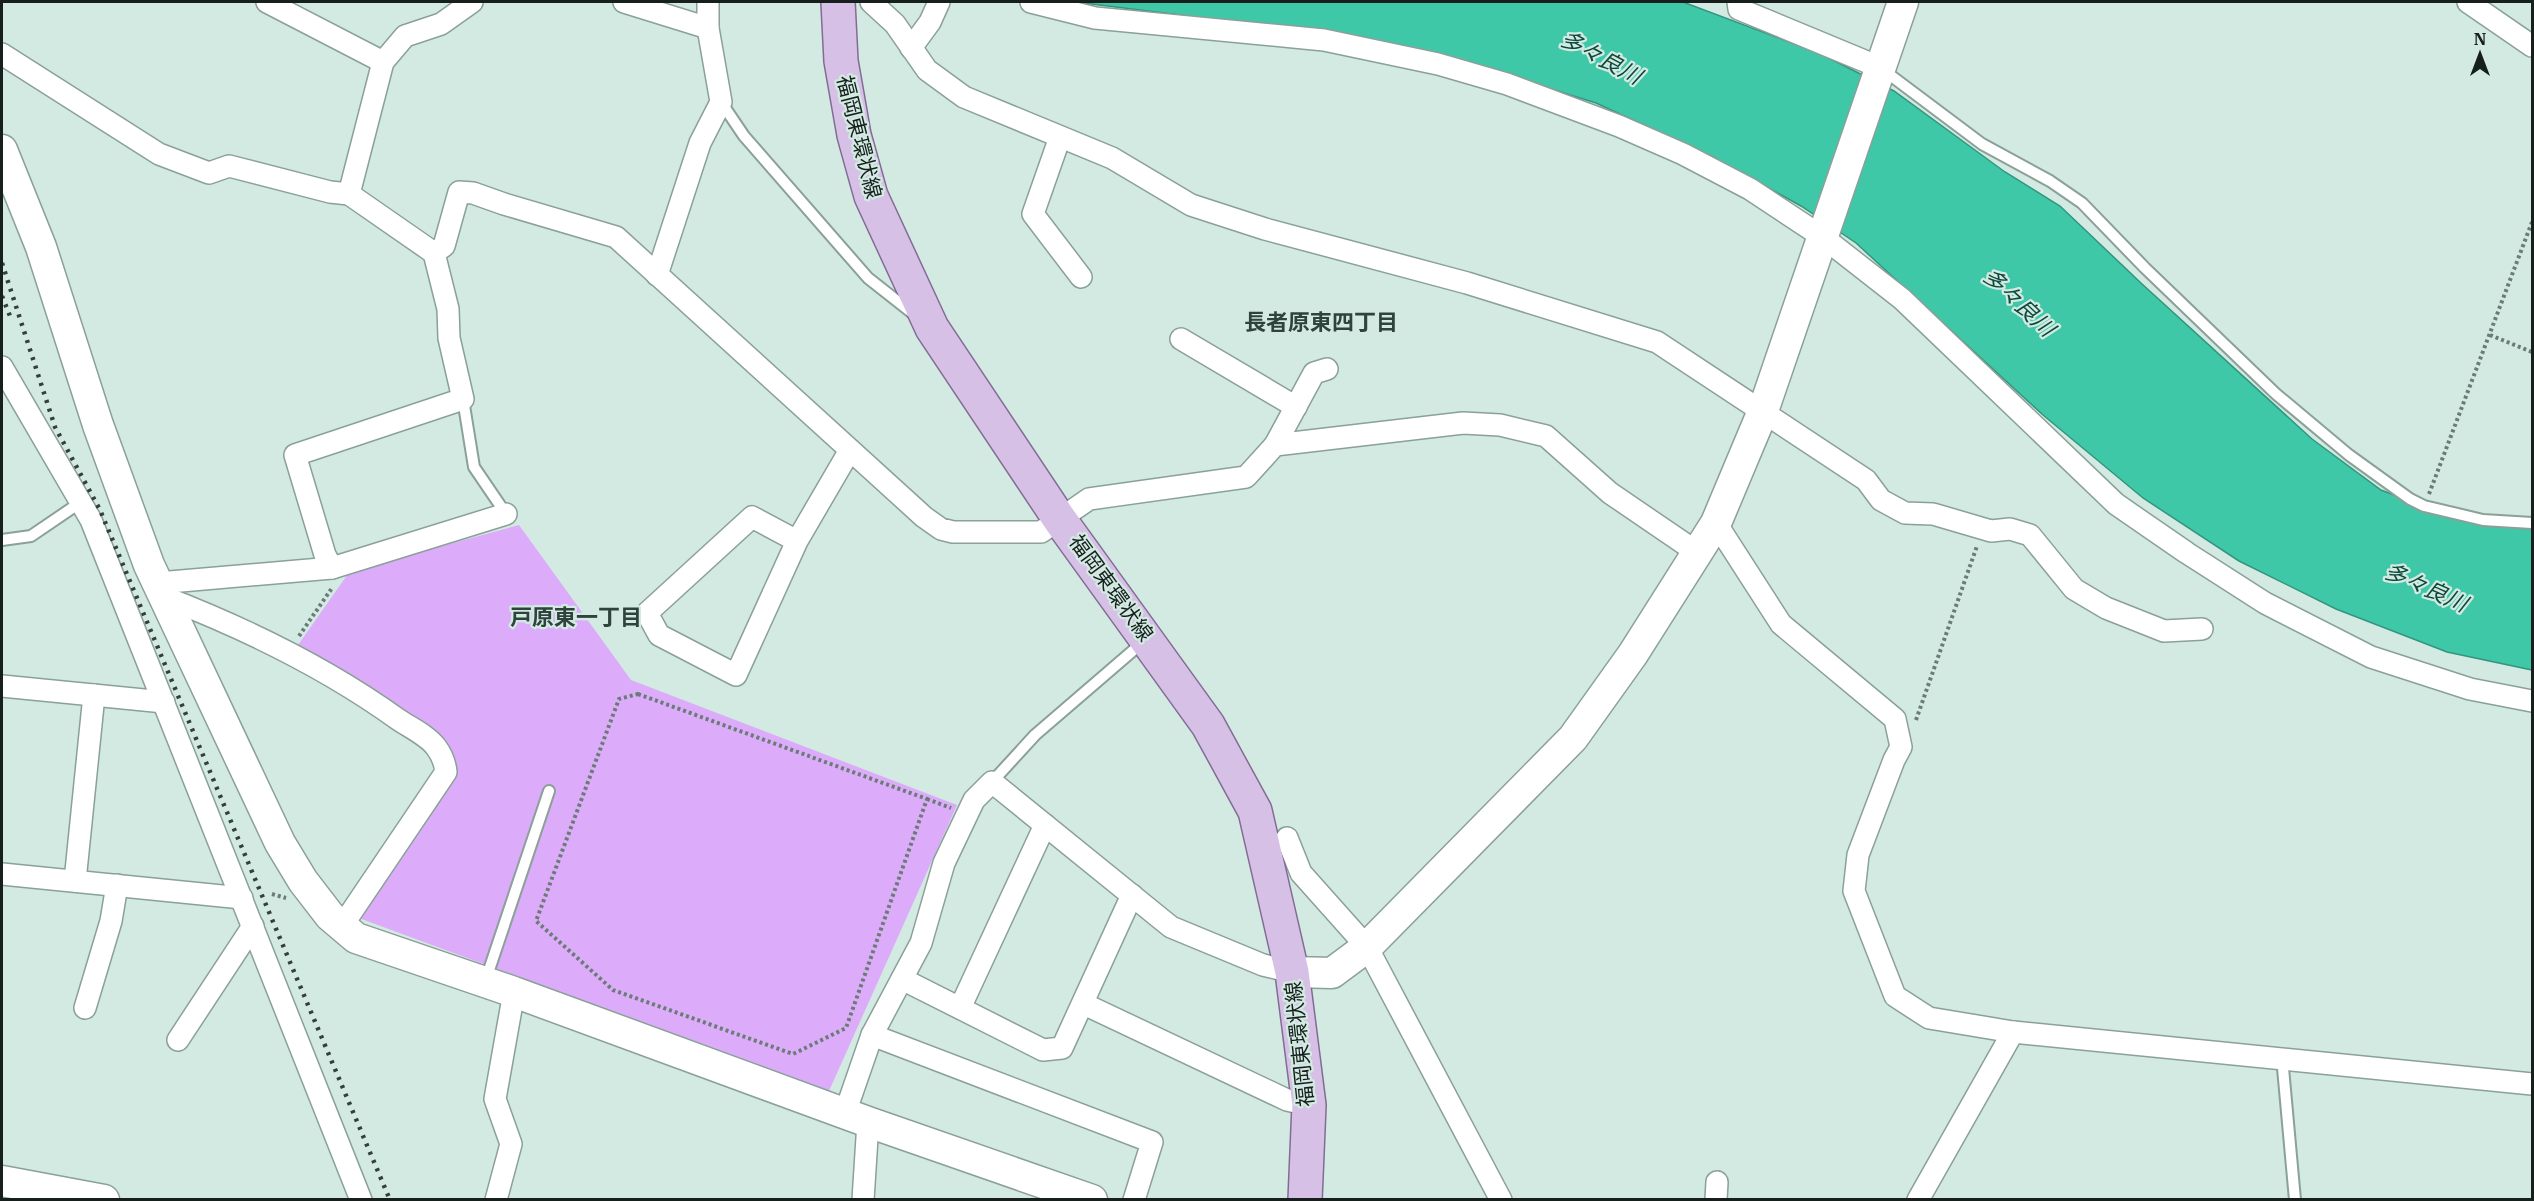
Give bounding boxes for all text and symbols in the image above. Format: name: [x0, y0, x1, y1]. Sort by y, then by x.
water label: 多々良川: [1556, 23, 1649, 91]
north arrow: [2450, 24, 2510, 84]
text: N: [2474, 29, 2486, 49]
street label: 福岡東環状線: [831, 72, 889, 201]
water label: 多々良川: [1977, 261, 2063, 344]
district label: 長者原東四丁目: [1244, 307, 1398, 336]
street label: 福岡東環状線: [1063, 528, 1160, 647]
water label: 多々良川: [2380, 555, 2474, 618]
district label: 戸原東一丁目: [510, 602, 642, 631]
street label: 福岡東環状線: [1278, 980, 1320, 1108]

